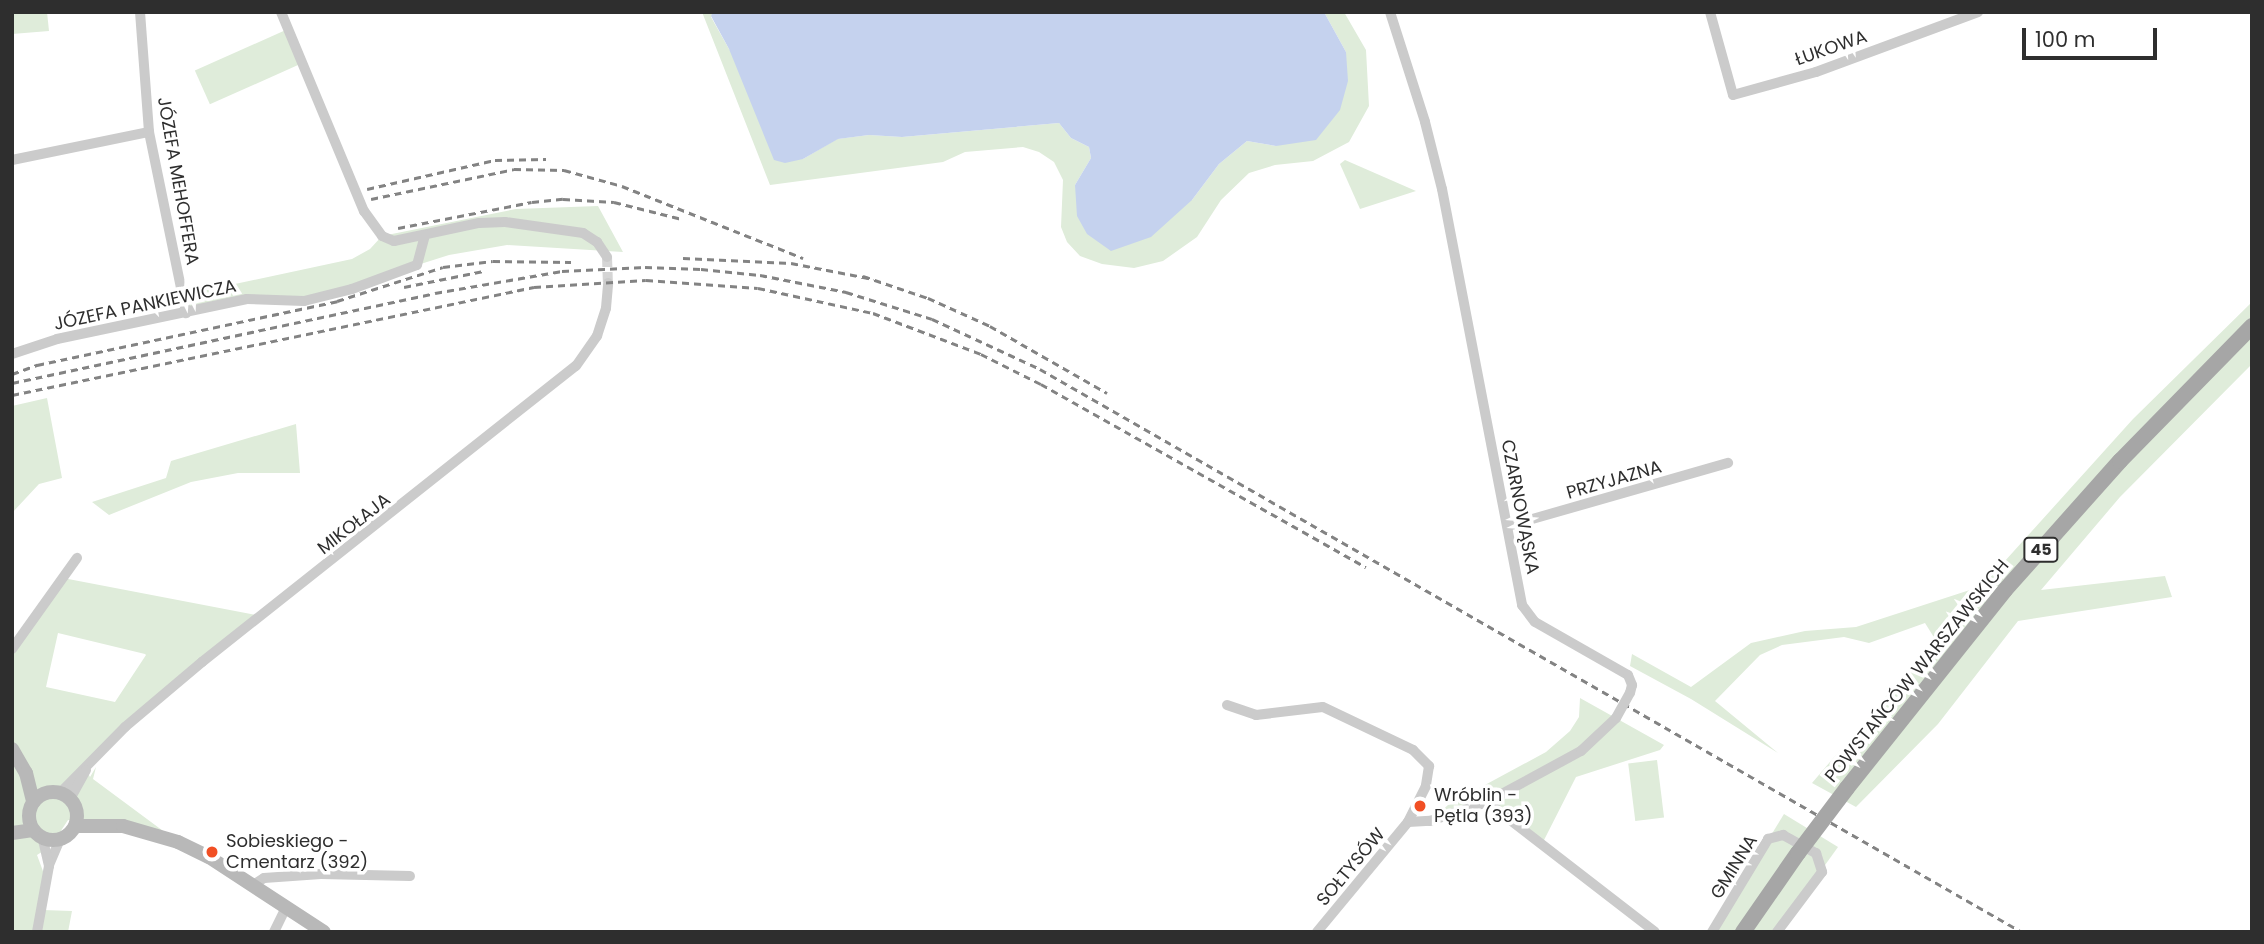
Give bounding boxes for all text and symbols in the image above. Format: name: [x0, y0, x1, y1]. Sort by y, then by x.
scale bar: [2026, 14, 2161, 58]
text: 100 m: [2035, 25, 2095, 54]
street label: ŁUKOWA: [1792, 26, 1870, 70]
street label: JÓZEFA MEHOFFERA: [153, 95, 203, 267]
street label: JÓZEFA PANKIEWICZA: [52, 275, 238, 335]
street label: CZARNOWĄSKA: [1496, 438, 1544, 576]
street label: PRZYJAZNA: [1564, 456, 1664, 504]
street label: MIKOŁAJA: [313, 489, 395, 559]
road number: 45: [2022, 538, 2060, 562]
street label: POWSTAŃCÓW WARSZAWSKICH: [1820, 555, 2014, 787]
place label: Wróblin - Pętla (393): [1434, 785, 1532, 828]
marker: Wróblin - Pętla (393): [1412, 798, 1428, 814]
street label: SOŁTYSÓW: [1312, 824, 1390, 910]
place label: Sobieskiego - Cmentarz (392): [226, 831, 368, 874]
street label: GMINNA: [1706, 831, 1762, 903]
marker: Sobieskiego - Cmentarz (392): [204, 844, 220, 860]

